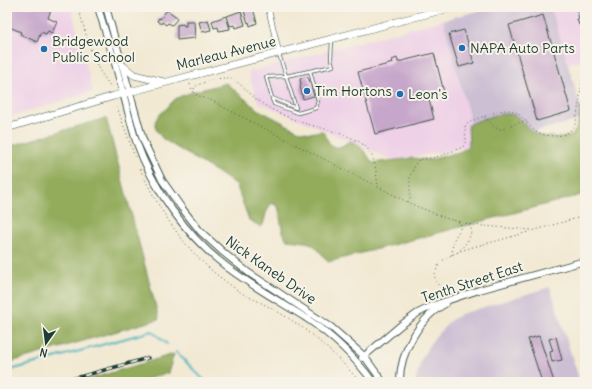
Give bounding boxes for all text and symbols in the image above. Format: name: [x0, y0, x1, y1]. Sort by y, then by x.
place label: Bridgewood Public School: [52, 32, 135, 66]
street label: Marleau Avenue: [174, 32, 278, 74]
place label: NAPA Auto Parts: [470, 39, 575, 57]
marker: NAPA Auto Parts: [457, 43, 467, 53]
marker: Bridgewood Public School: [39, 44, 49, 54]
place label: Tim Hortons: [315, 82, 392, 100]
place label: Leon's: [408, 85, 448, 103]
marker: Tim Hortons: [302, 86, 312, 96]
marker: Leon's: [395, 89, 405, 99]
street label: Nick Kaneb Drive: [222, 232, 320, 308]
street label: Tenth Street East: [419, 257, 525, 307]
north arrow: [26, 323, 66, 363]
text: N: [38, 345, 49, 360]

